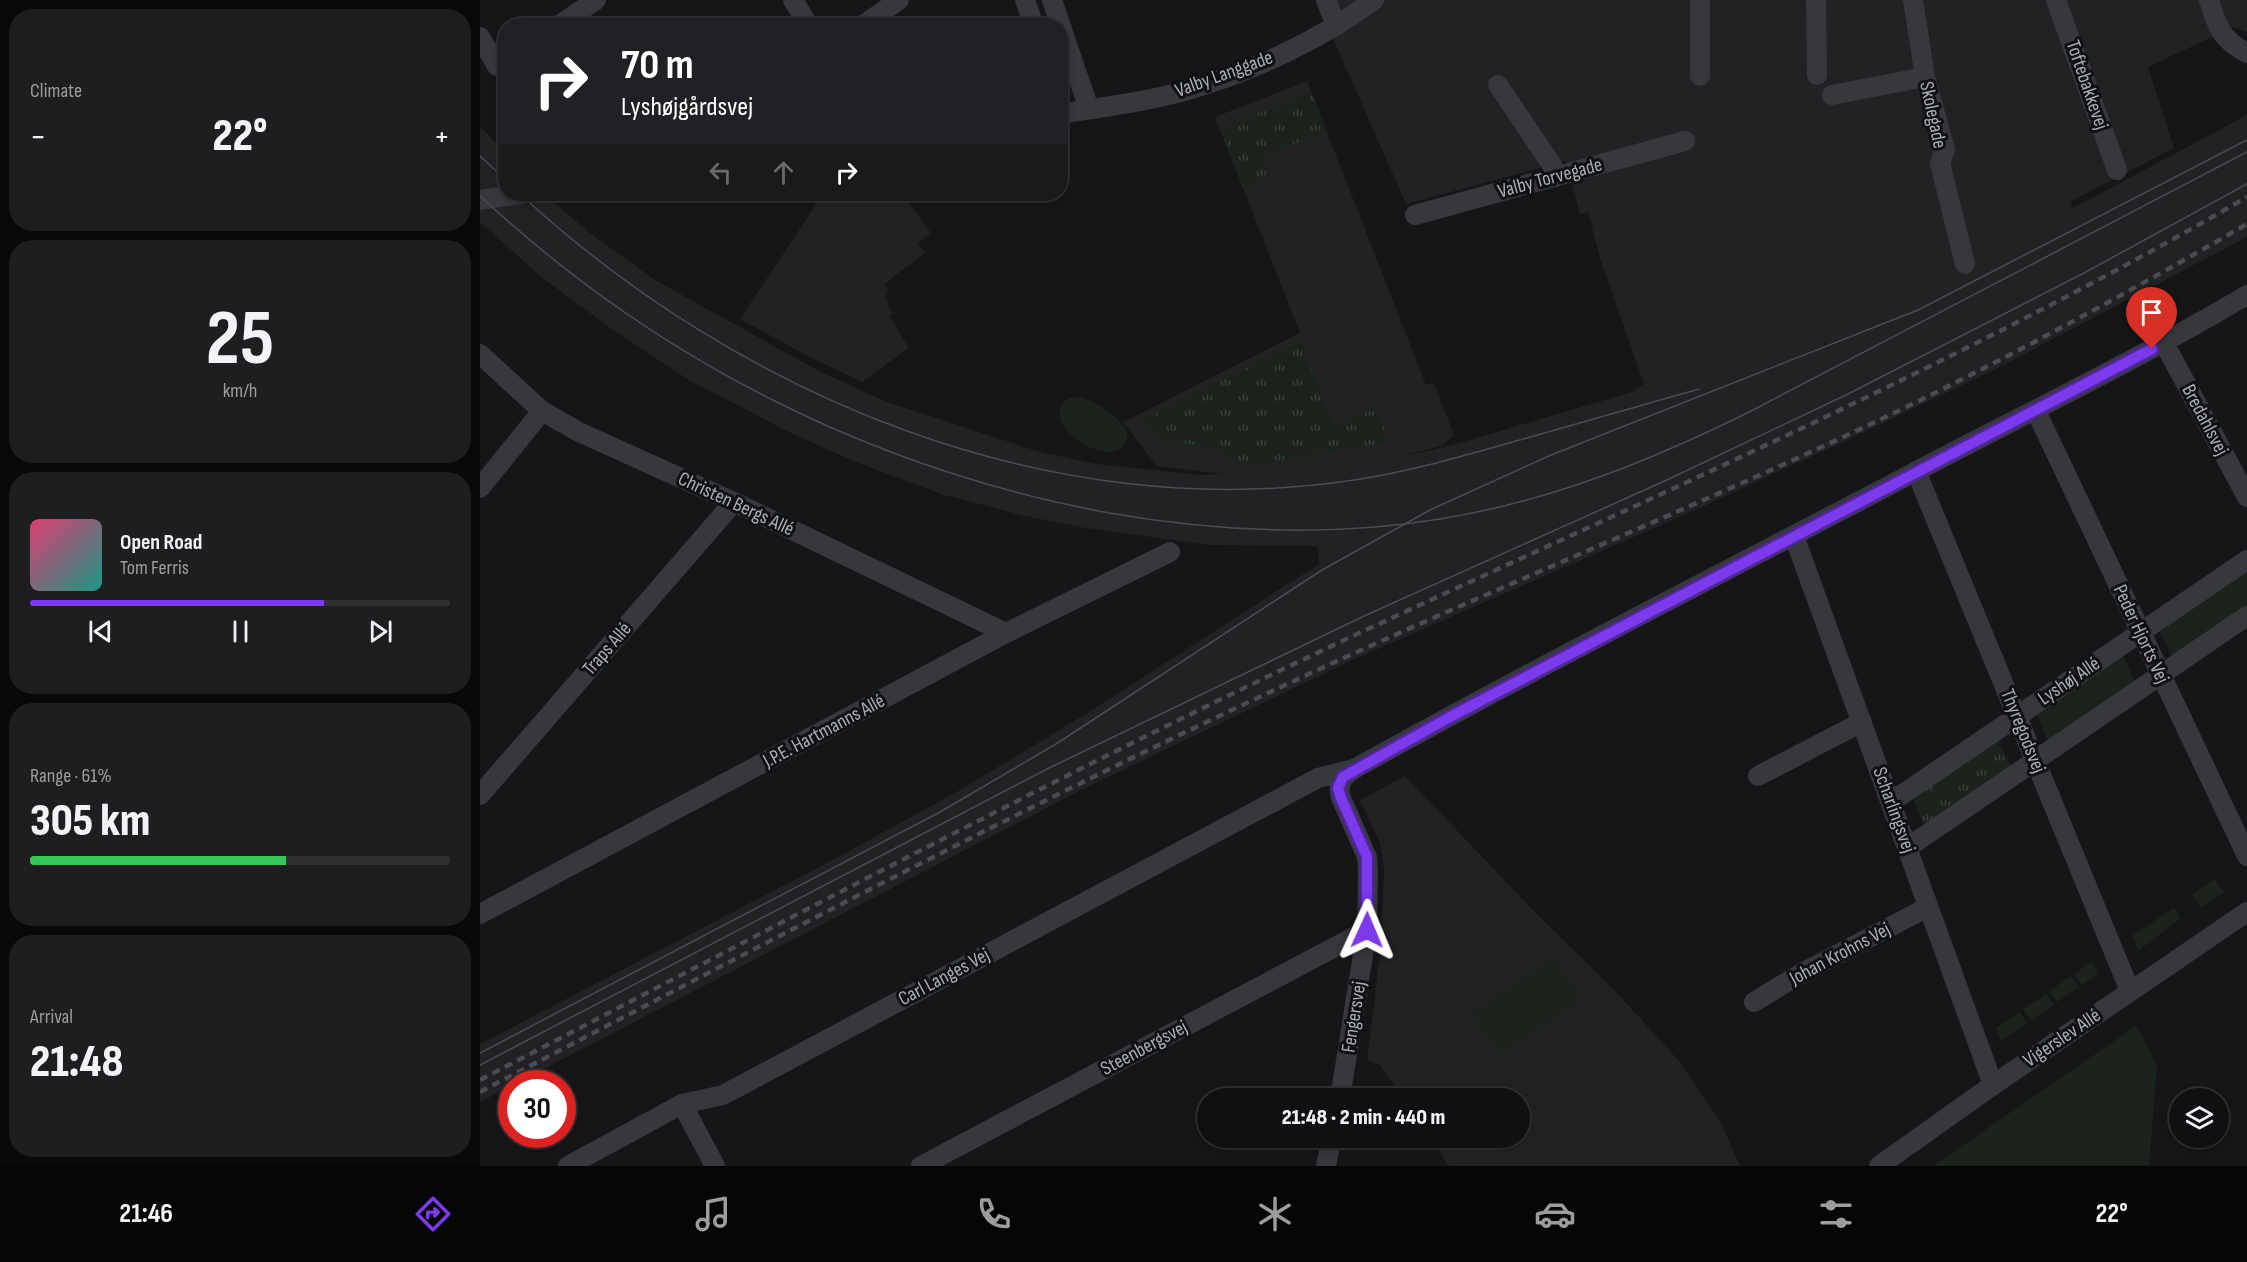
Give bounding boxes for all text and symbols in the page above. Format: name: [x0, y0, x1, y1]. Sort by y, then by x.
street label: Toftebakkevej: [2061, 37, 2113, 133]
text: 70 m: [621, 40, 694, 91]
icon: right: [522, 42, 600, 120]
street label: Valby Langgade: [1172, 45, 1276, 103]
text: Climate: [30, 79, 82, 103]
street label: Skolegade: [1914, 79, 1952, 151]
text: Lyshøjgårdsvej: [621, 91, 753, 123]
text: 22°: [212, 109, 268, 164]
text: −: [30, 117, 46, 157]
text: +: [434, 117, 450, 157]
street label: Valby Torvegade: [1495, 153, 1605, 203]
icon: left: [704, 156, 737, 189]
icon: ahead: [767, 156, 800, 189]
icon: right: [830, 156, 863, 189]
pin: [2126, 287, 2177, 349]
text: 25: [206, 293, 274, 386]
icon: arrive: [2135, 296, 2168, 329]
text: km/h: [223, 379, 257, 403]
street label: Bredahlsvej: [2176, 380, 2234, 460]
street label: Christen Bergs Allé: [674, 467, 798, 541]
text: Open Road: [120, 529, 202, 556]
text: Tom Ferris: [120, 556, 189, 580]
street label: Peder Hjorts Vej: [2108, 581, 2174, 687]
icon: previous: [84, 615, 117, 648]
icon: pause: [224, 615, 257, 648]
icon: next: [364, 615, 397, 648]
street label: Traps Allé: [577, 617, 637, 681]
street label: Lyshøj Allé: [2033, 652, 2105, 710]
street label: Thyregodsvej: [1995, 685, 2051, 777]
street label: J.P.E. Hartmanns Allé: [758, 689, 889, 774]
text: Range · 61%: [30, 764, 112, 788]
street label: Scharlingsvej: [1867, 764, 1921, 856]
text: 305 km: [30, 794, 150, 849]
position arrow: [1335, 898, 1399, 962]
street label: Johan Krohns Vej: [1785, 917, 1894, 991]
street label: Carl Langes Vej: [894, 943, 994, 1011]
street label: Fengersvej: [1337, 980, 1371, 1054]
street label: Vigerslev Allé: [2019, 1003, 2105, 1073]
text: Arrival: [30, 1005, 73, 1029]
street label: Steenbergsvej: [1096, 1015, 1192, 1081]
text: 21:48: [30, 1035, 123, 1090]
speed limit sign: 30: [498, 1070, 576, 1148]
map controls: [2169, 1088, 2229, 1148]
button: layers: [2169, 1088, 2229, 1148]
text: 21:48 · 2 min · 440 m: [1282, 1104, 1445, 1131]
icon: directions: [412, 1193, 454, 1235]
icon: music: [692, 1193, 734, 1235]
icon: phone: [973, 1193, 1015, 1235]
icon: climate: [1254, 1193, 1296, 1235]
icon: car: [1534, 1193, 1576, 1235]
icon: filters: [1815, 1193, 1857, 1235]
text: 21:46: [119, 1198, 173, 1230]
text: 22°: [2095, 1198, 2128, 1230]

